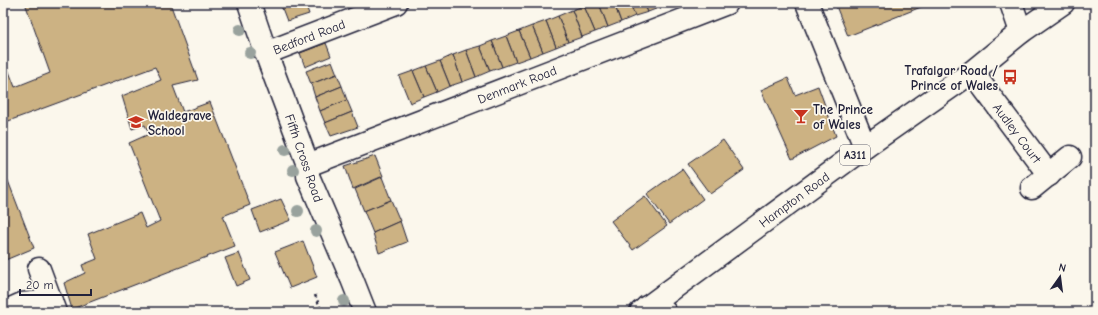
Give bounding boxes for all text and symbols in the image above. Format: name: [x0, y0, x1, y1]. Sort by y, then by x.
street label: Bedford Road: [271, 16, 347, 57]
street label: Denmark Road: [475, 62, 558, 106]
place label: Trafalgar Road / Prince of Wales: [905, 63, 998, 93]
bus stop icon: Trafalgar Road / Prince of Wales: [1001, 68, 1019, 86]
street label: Audley Court: [990, 100, 1046, 167]
place label: The Prince of Wales: [813, 102, 873, 132]
bar icon: The Prince of Wales: [792, 107, 810, 125]
place label: Waldegrave School: [148, 108, 212, 138]
street label: Fifth Cross Road: [282, 112, 326, 204]
school or university icon: Waldegrave School: [127, 113, 145, 131]
road number: A311: [840, 145, 870, 165]
street label: Hampton Road: [756, 168, 832, 230]
north arrow: [1040, 257, 1080, 297]
text: N: [1057, 261, 1067, 275]
scale bar: [20, 271, 91, 297]
text: 20 m: [26, 278, 54, 292]

